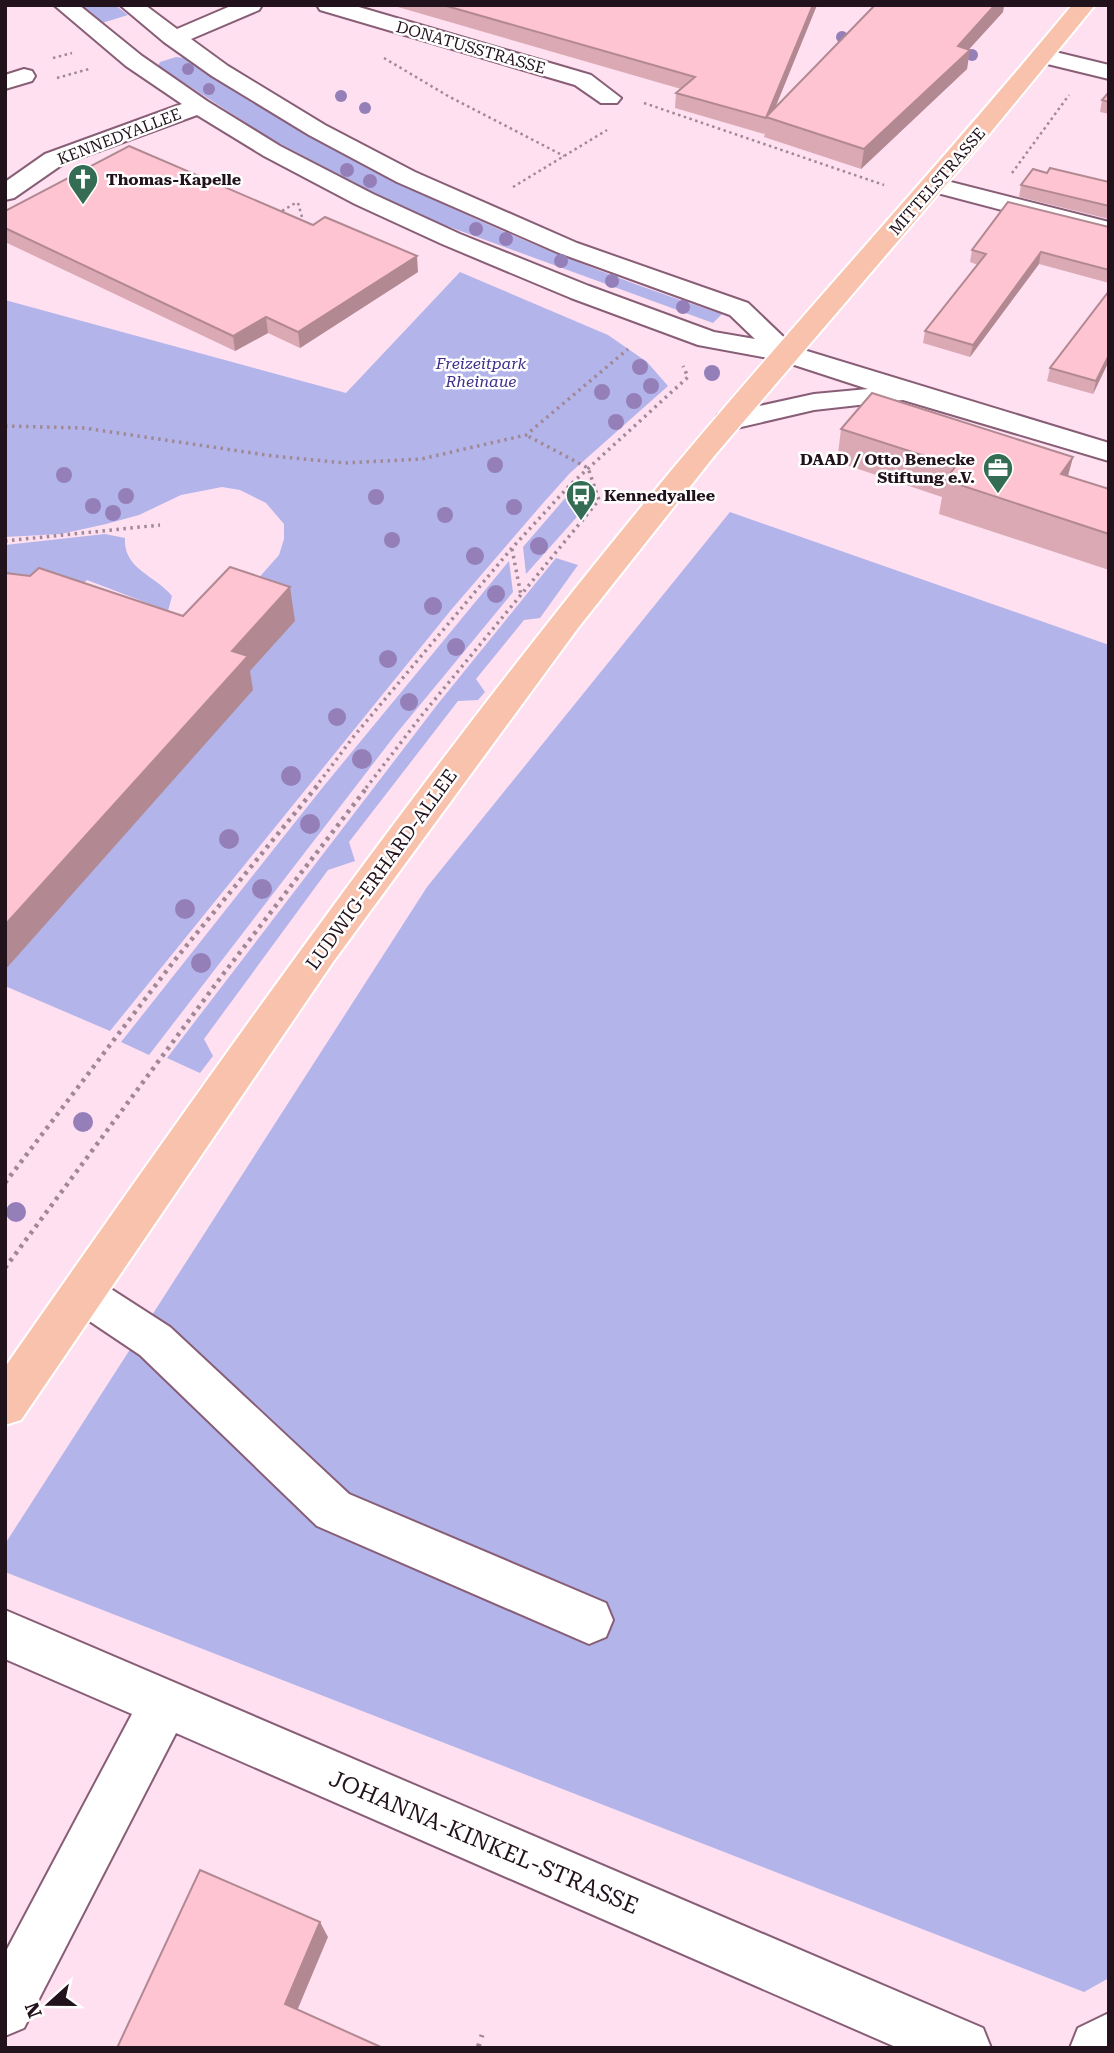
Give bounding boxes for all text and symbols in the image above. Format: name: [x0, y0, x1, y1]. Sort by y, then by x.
street label: DONATUSSTRASSE: [394, 17, 548, 78]
street label: KENNEDYALLEE: [55, 104, 184, 169]
street label: MITTELSTRASSE: [886, 124, 989, 239]
church icon: Thomas-Kapelle: [66, 162, 100, 206]
place label: Thomas-Kapelle: [106, 170, 241, 189]
park label: Freizeitpark Rheinaue: [435, 354, 527, 391]
place label: DAAD / Otto Benecke Stiftung e.V.: [800, 450, 975, 487]
office icon: DAAD / Otto Benecke Stiftung e.V.: [981, 451, 1015, 495]
bus stop icon: Kennedyallee: [564, 478, 598, 522]
place label: Kennedyallee: [604, 486, 715, 505]
street label: LUDWIG-ERHARD-ALLEE: [301, 764, 462, 974]
street label: JOHANNA-KINKEL-STRASSE: [325, 1765, 642, 1920]
north arrow: [14, 1969, 84, 2039]
text: N: [20, 1999, 47, 2021]

